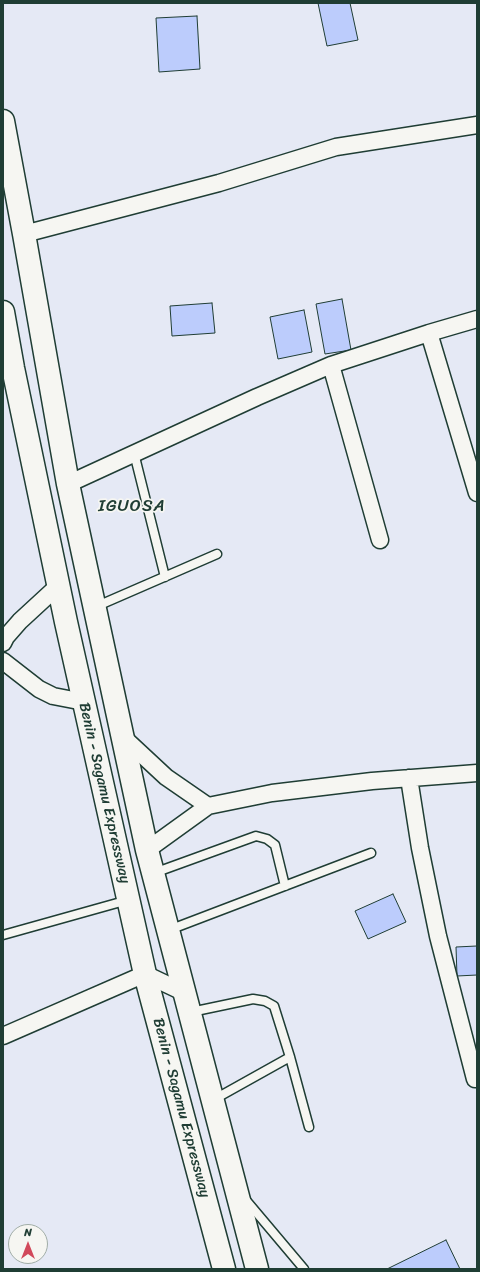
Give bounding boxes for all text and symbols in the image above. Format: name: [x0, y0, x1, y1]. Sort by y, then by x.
district label: IGUOSA: [98, 497, 166, 517]
street label: Benin - Sagamu Expressway: [74, 701, 134, 885]
street label: Benin - Sagamu Expressway: [148, 1016, 214, 1200]
text: N: [24, 1223, 32, 1242]
north arrow: [8, 1224, 48, 1264]

